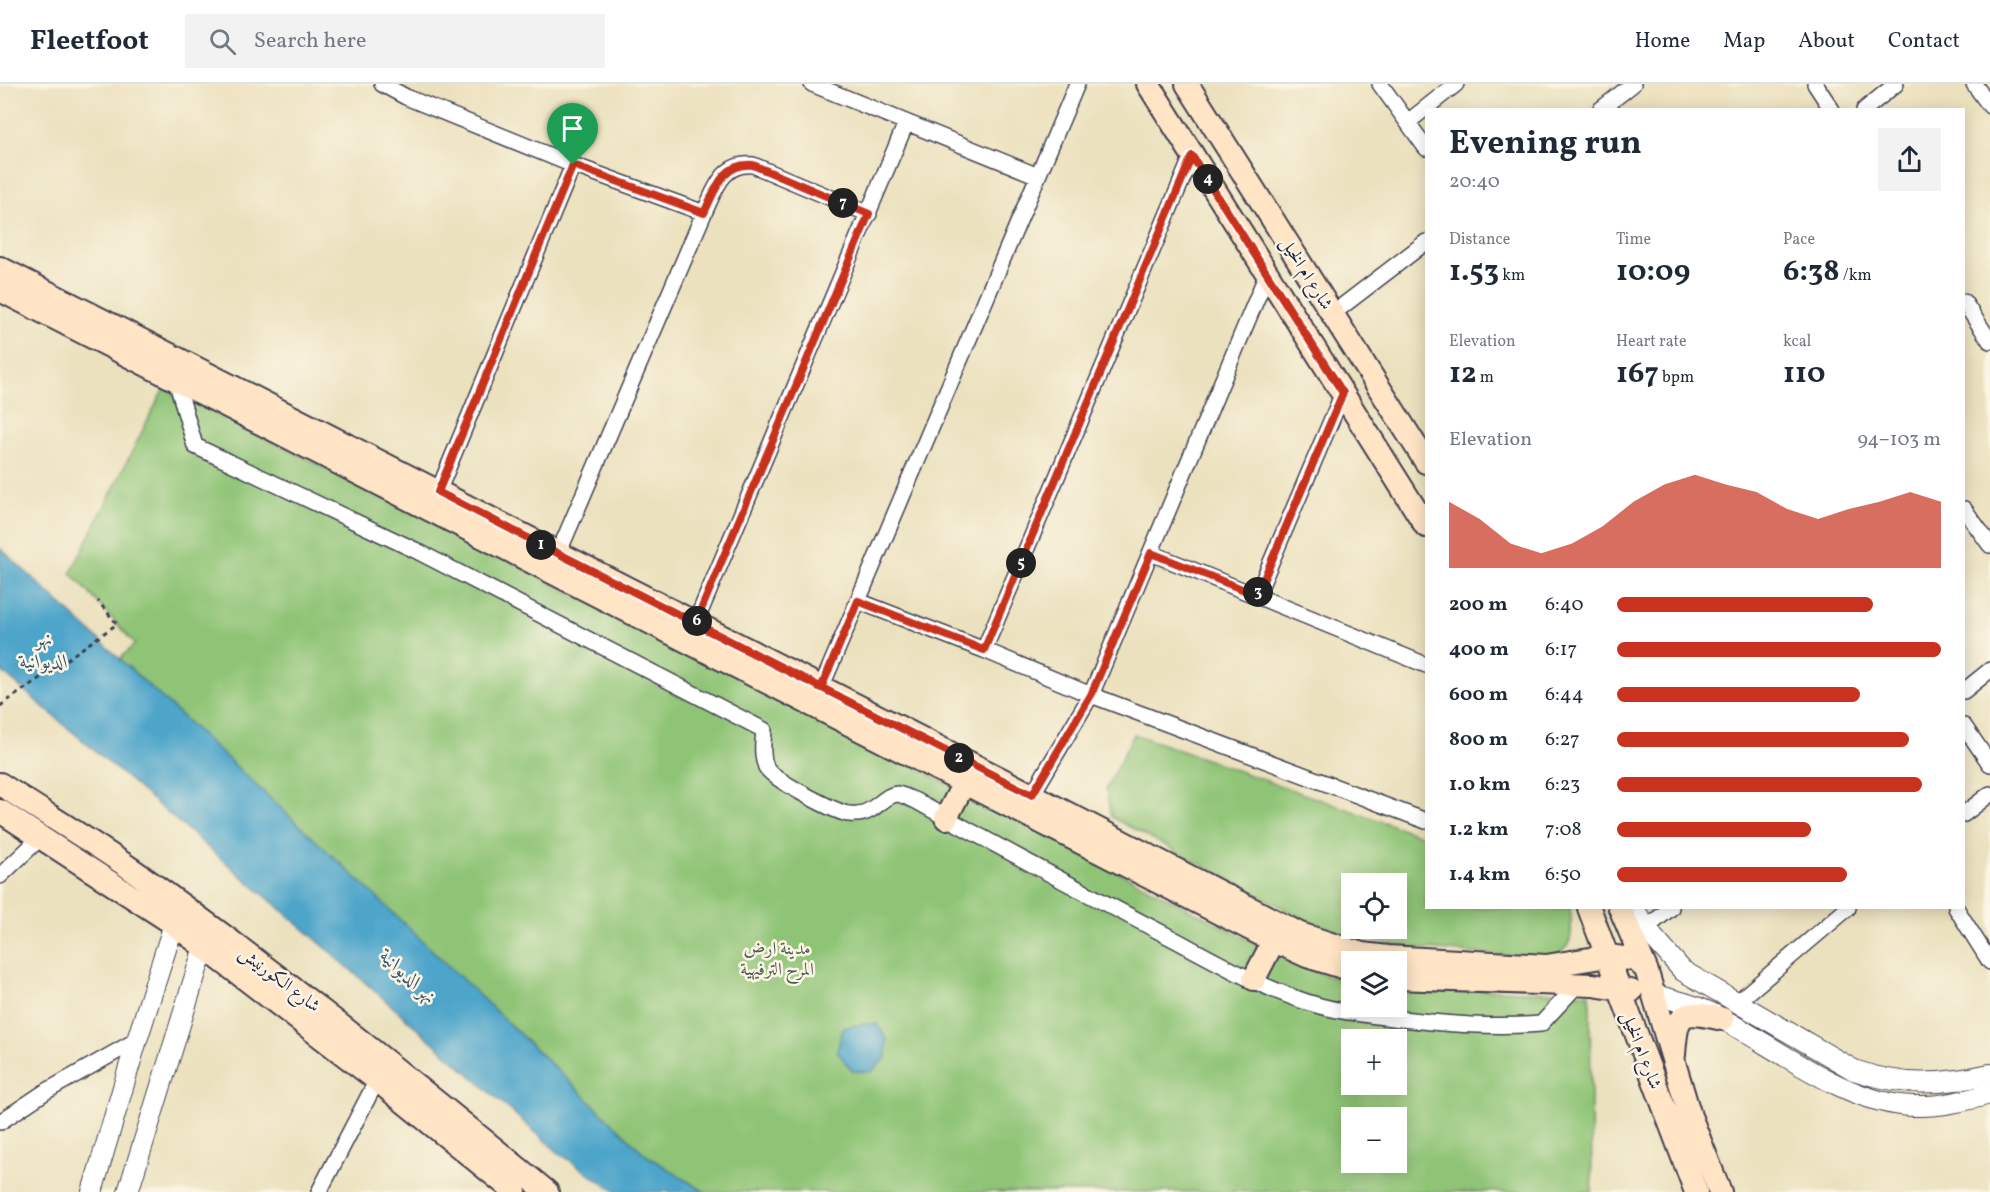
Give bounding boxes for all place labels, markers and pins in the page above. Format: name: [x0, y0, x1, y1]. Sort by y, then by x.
pin: [547, 103, 598, 165]
pin: 4: [1193, 164, 1223, 194]
pin: 7: [828, 188, 858, 218]
pin: 1: [526, 530, 556, 560]
pin: 5: [1006, 548, 1036, 578]
pin: 3: [1243, 577, 1273, 607]
pin: 6: [682, 606, 712, 636]
pin: 2: [944, 743, 974, 773]

